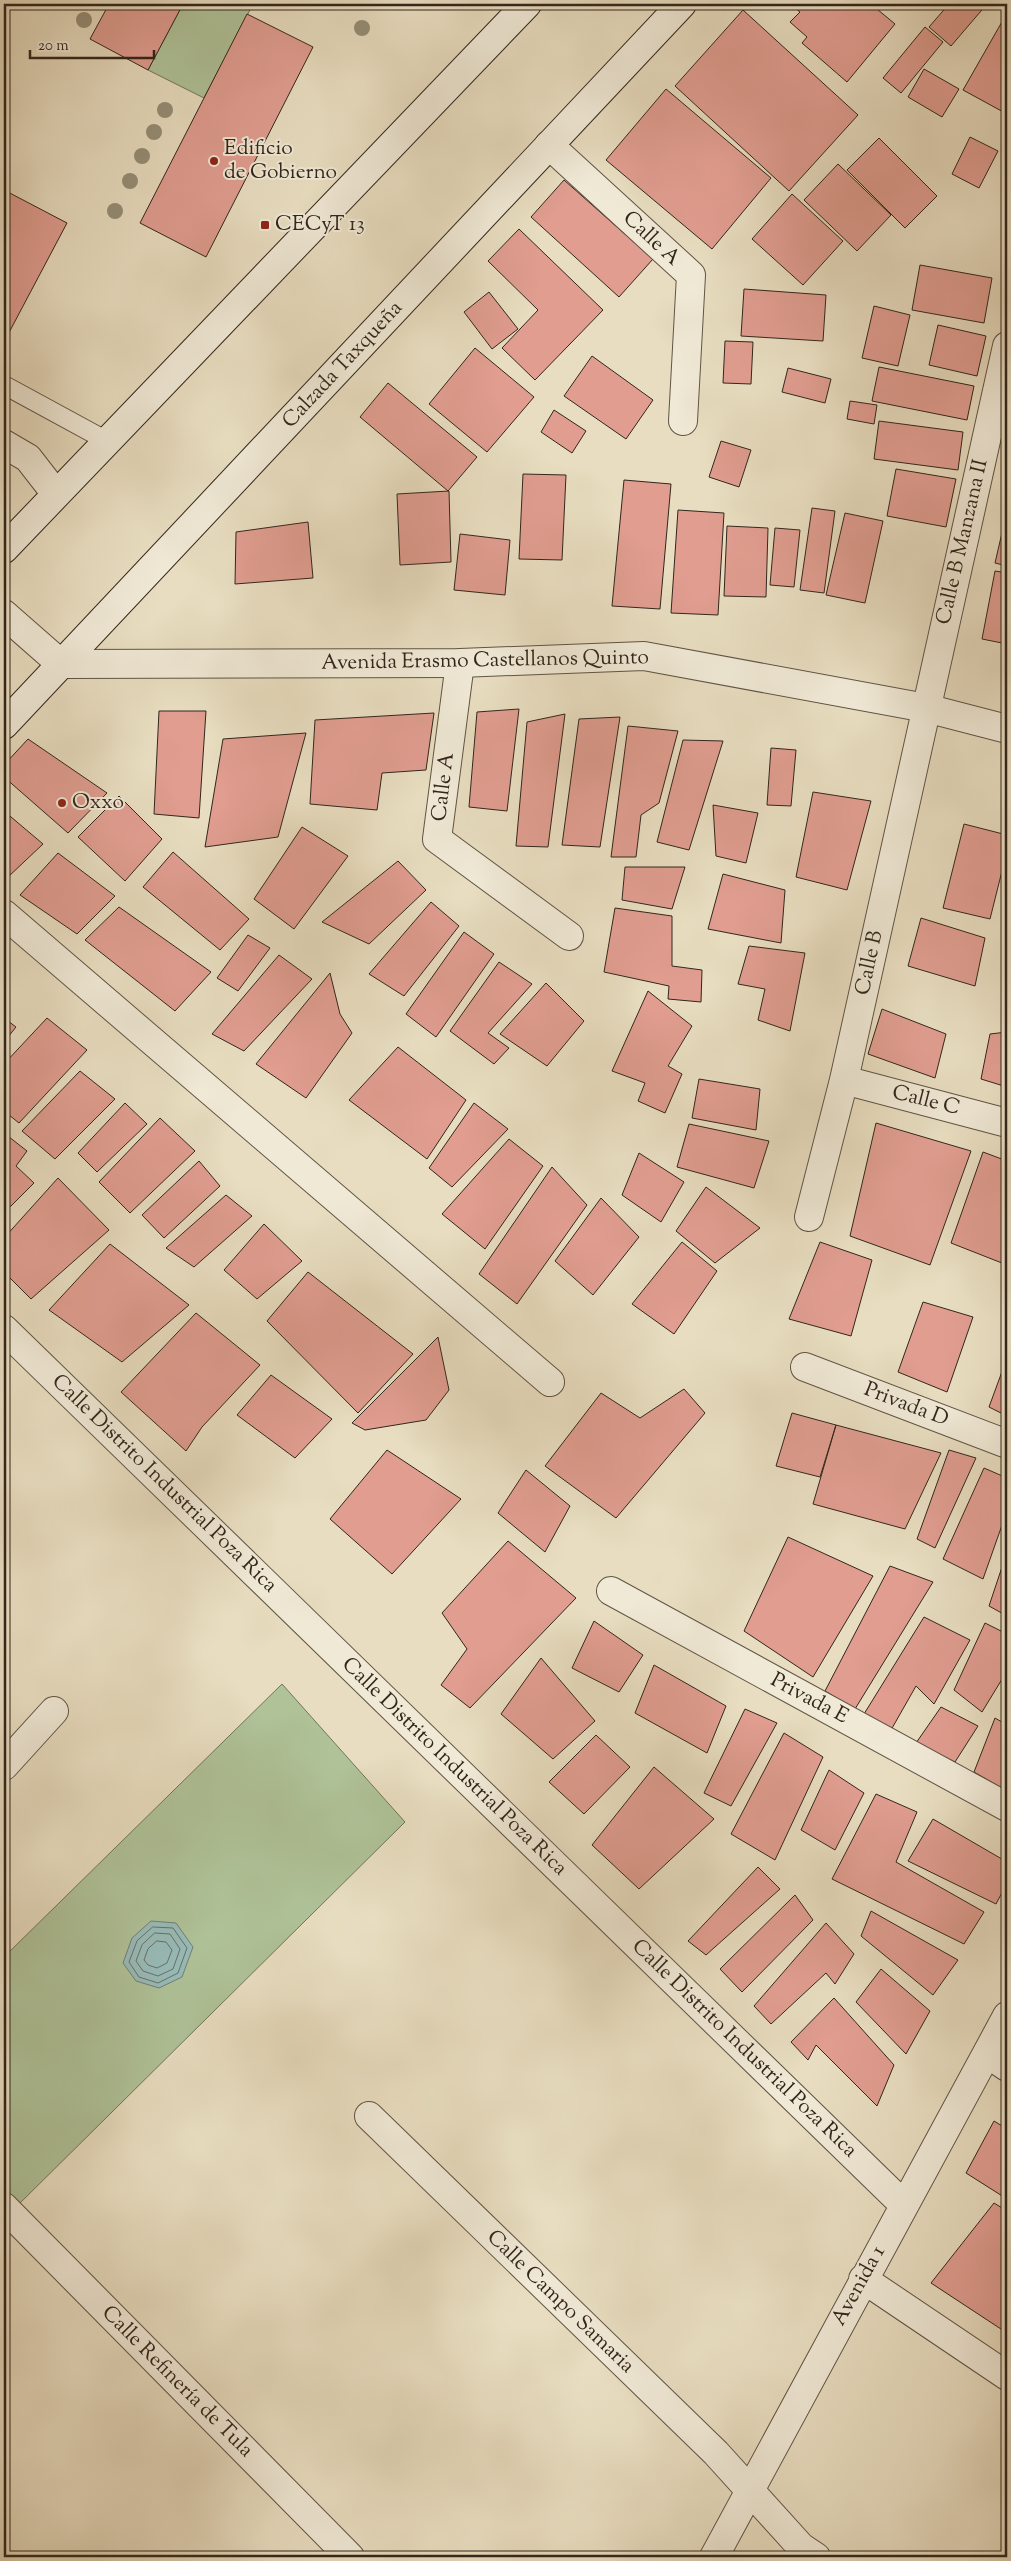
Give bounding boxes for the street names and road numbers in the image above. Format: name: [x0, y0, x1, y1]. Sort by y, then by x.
street label: Calle A: [615, 204, 687, 274]
street label: Calzada Taxqueña: [276, 294, 410, 436]
street label: Calle B Manzana II: [929, 456, 997, 628]
street label: Avenida Erasmo Castellanos Quinto: [321, 643, 649, 679]
street label: Calle A: [425, 751, 463, 823]
street label: Calle B: [849, 928, 891, 998]
street label: Calle C: [889, 1078, 963, 1124]
street label: Calle Distrito Industrial Poza Rica: [44, 1368, 284, 1601]
street label: Privada D: [859, 1375, 953, 1435]
street label: Calle Distrito Industrial Poza Rica: [334, 1651, 574, 1884]
street label: Privada E: [765, 1666, 854, 1732]
street label: Calle Distrito Industrial Poza Rica: [624, 1933, 864, 2166]
street label: Calle Campo Samaria: [479, 2223, 641, 2381]
street label: Avenida 1: [825, 2240, 893, 2332]
street label: Calle Refinería de Tula: [94, 2299, 260, 2465]

